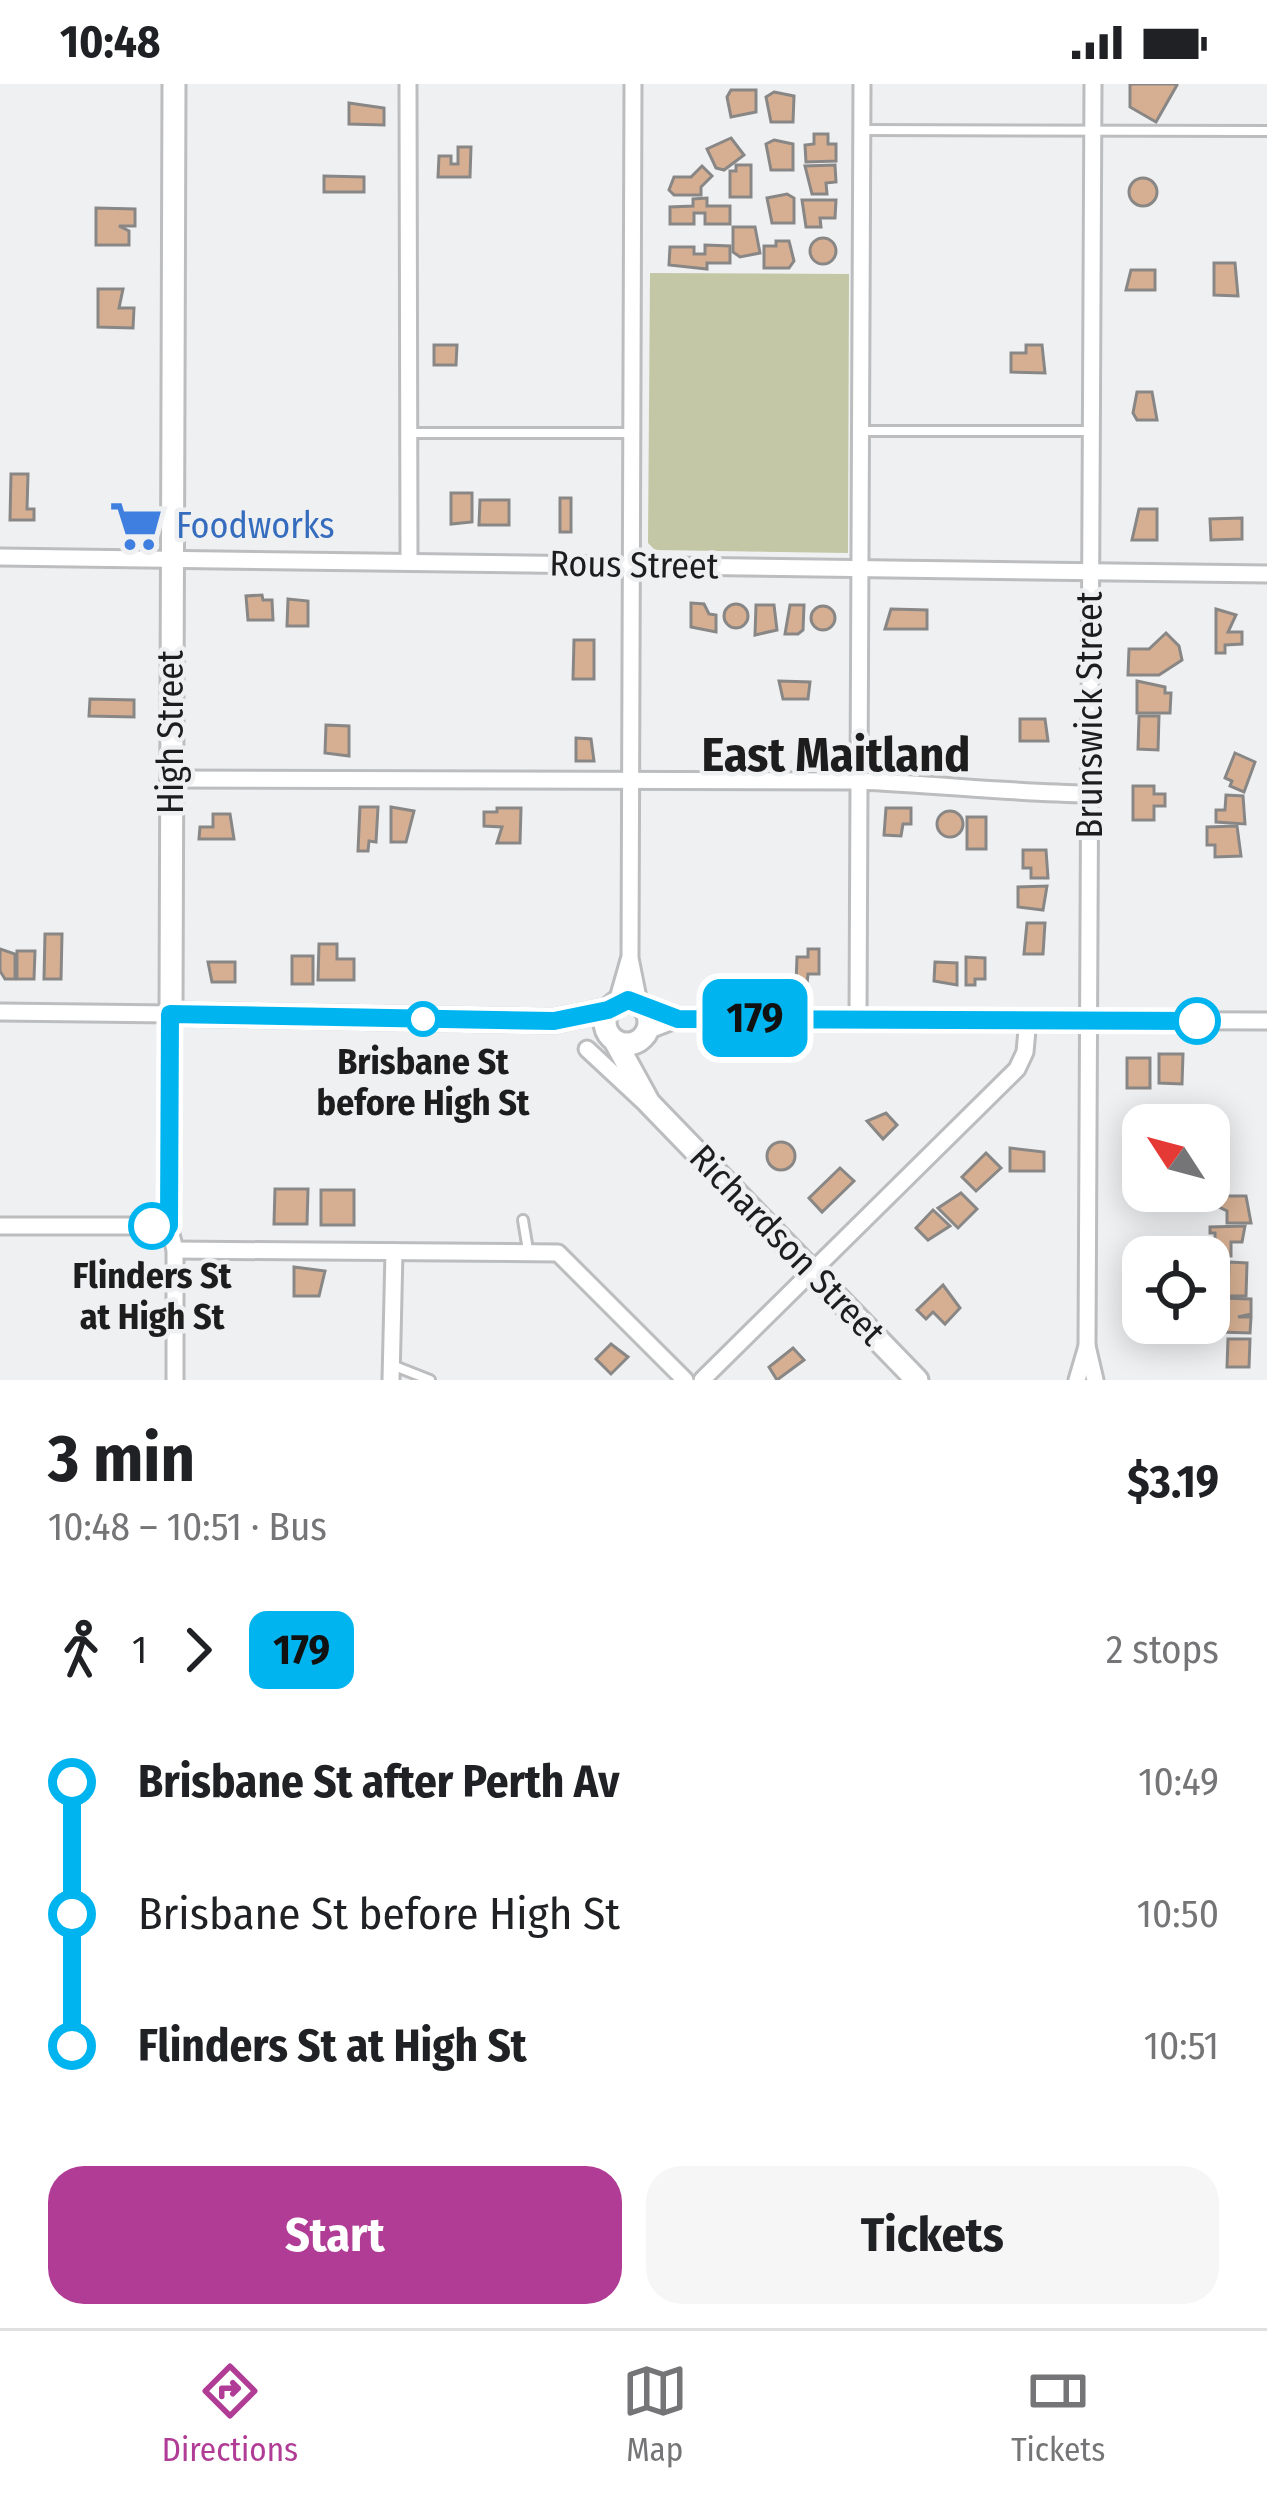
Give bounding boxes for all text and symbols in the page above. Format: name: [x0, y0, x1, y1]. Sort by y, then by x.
text: 10:48: [60, 15, 161, 69]
supermarket icon: Foodworks: [107, 497, 165, 555]
place label: Foodworks: [176, 504, 335, 548]
street label: Rous Street: [549, 542, 719, 588]
street label: Brunswick Street: [1068, 591, 1112, 839]
street label: High Street: [149, 650, 193, 814]
district label: East Maitland: [701, 726, 971, 784]
line badge: 179: [686, 979, 824, 1057]
text: 179: [726, 993, 784, 1043]
unlabelled marker: [1175, 999, 1219, 1043]
marker: Brisbane St before High St: [407, 1003, 439, 1035]
place label: Brisbane St before High St: [316, 1040, 531, 1125]
north arrow: [1122, 1104, 1230, 1212]
map controls: [1122, 1104, 1230, 1344]
street label: Richardson Street: [680, 1136, 894, 1355]
marker: Flinders St at High St: [130, 1204, 174, 1248]
button: locate: [1122, 1236, 1230, 1344]
place label: Flinders St at High St: [73, 1254, 233, 1339]
text: 3 min: [48, 1419, 195, 1498]
text: $3.19: [1127, 1455, 1219, 1509]
text: 10:48 – 10:51 · Bus: [48, 1504, 327, 1550]
icon: walk: [48, 1617, 114, 1683]
icon: forward: [165, 1617, 231, 1683]
text: 179: [273, 1625, 330, 1675]
text: 1: [132, 1627, 147, 1673]
text: 2 stops: [1106, 1627, 1219, 1673]
text: Brisbane St after Perth Av: [138, 1755, 619, 1809]
text: 10:49: [1138, 1759, 1219, 1805]
text: Brisbane St before High St: [138, 1887, 620, 1941]
text: 10:50: [1137, 1891, 1219, 1937]
text: Flinders St at High St: [138, 2019, 527, 2073]
text: 10:51: [1144, 2023, 1219, 2069]
button: Start: [48, 2166, 622, 2304]
button: Tickets: [646, 2166, 1219, 2304]
tab: Directions: [162, 2358, 298, 2470]
tab: Map: [622, 2358, 688, 2470]
tab: Tickets: [1011, 2358, 1105, 2470]

